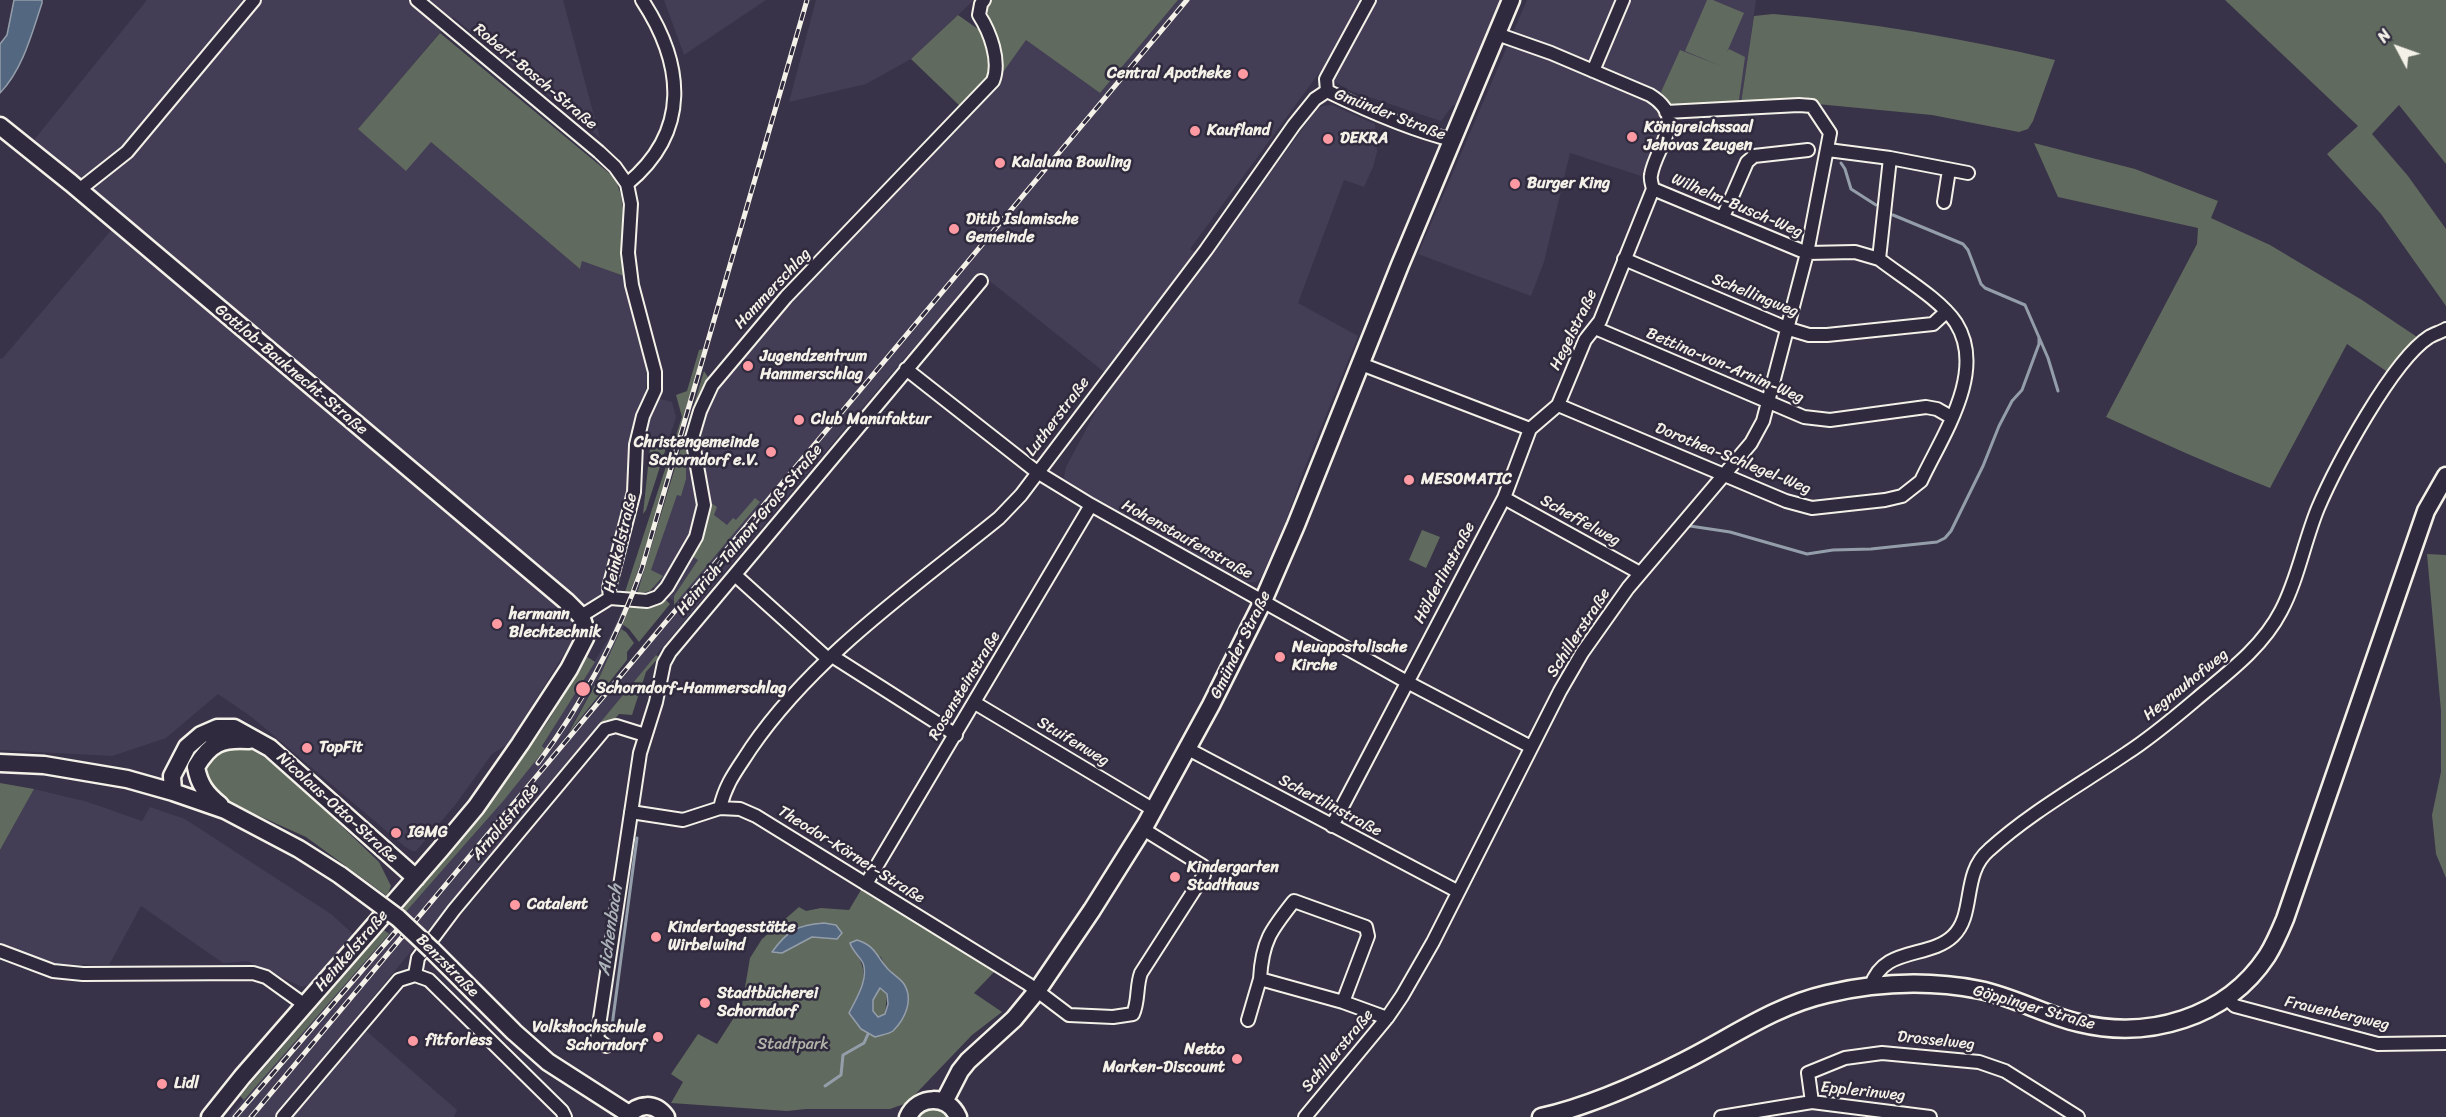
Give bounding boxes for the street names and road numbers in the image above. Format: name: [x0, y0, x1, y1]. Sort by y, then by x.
street label: Robert-Bosch-Straße: [469, 20, 601, 134]
street label: Gmünder Straße: [1332, 85, 1448, 145]
street label: Wilhelm-Busch-Weg: [1668, 170, 1806, 242]
street label: Hammerschlag: [731, 245, 815, 333]
street label: Schellingweg: [1709, 270, 1801, 322]
street label: Hegelstraße: [1546, 286, 1602, 374]
street label: Gottlob-Bauknecht-Straße: [211, 300, 371, 440]
street label: Bettina-von-Arnim-Weg: [1643, 324, 1807, 408]
street label: Lutherstraße: [1022, 374, 1094, 460]
street label: Dorothea-Schlegel-Weg: [1652, 419, 1814, 499]
street label: Heinrich-Talmon-Groß-Straße: [673, 441, 827, 619]
street label: Heinkelstraße: [600, 491, 642, 595]
street label: Scheffelweg: [1537, 491, 1623, 551]
street label: Hohenstaufenstraße: [1118, 496, 1256, 584]
street label: Hölderlinstraße: [1410, 519, 1480, 627]
street label: Schillerstraße: [1543, 585, 1615, 681]
street label: Gmünder Straße: [1207, 588, 1275, 702]
street label: Rosensteinstraße: [925, 628, 1005, 744]
street label: Hegnauhofweg: [2140, 645, 2232, 725]
street label: Stuifenweg: [1033, 713, 1113, 771]
street label: Nicolaus-Otto-Straße: [272, 748, 402, 868]
street label: Schertlinstraße: [1275, 771, 1385, 841]
street label: Arnoldstraße: [468, 780, 544, 864]
street label: Theodor-Körner-Straße: [774, 802, 928, 908]
street label: Heinkelstraße: [311, 906, 393, 996]
street label: Benzstraße: [411, 930, 483, 1002]
street label: Göppinger Straße: [1971, 981, 2097, 1035]
street label: Frauenbergweg: [2283, 993, 2391, 1035]
street label: Schillerstraße: [1298, 1006, 1378, 1096]
street label: Drosselweg: [1896, 1027, 1976, 1055]
street label: Epplerinweg: [1820, 1078, 1906, 1106]

